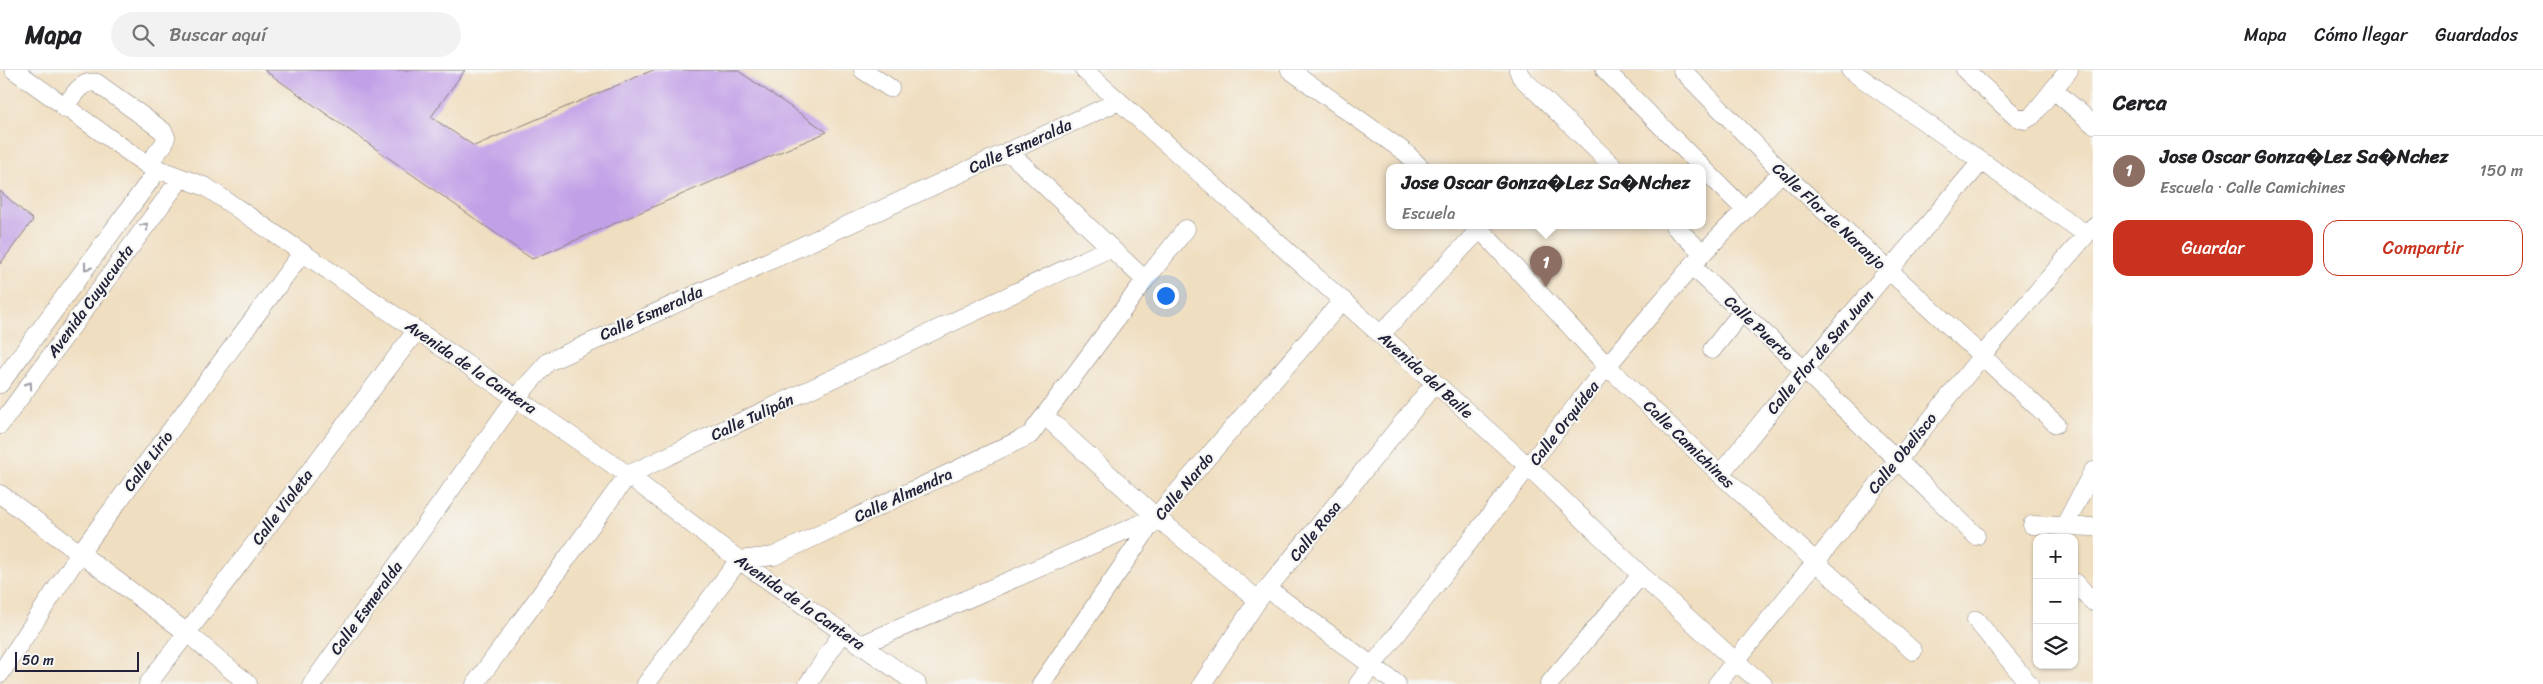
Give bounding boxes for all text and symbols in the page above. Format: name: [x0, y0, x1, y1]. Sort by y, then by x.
search box: [111, 12, 461, 57]
text: Mapa: [25, 14, 81, 56]
text: Buscar aquí: [169, 18, 266, 51]
text: Mapa: [2244, 19, 2286, 51]
text: Cómo llegar: [2314, 19, 2407, 51]
text: Guardados: [2435, 19, 2518, 51]
icon: search: [129, 21, 157, 49]
text: Cerca: [2113, 84, 2167, 122]
street label: Calle Esmeralda: [964, 110, 1077, 182]
text: Jose Oscar Gonza�Lez Sa�Nchez: [2160, 140, 2448, 173]
street label: Calle Flor de Naranjo: [1765, 155, 1893, 277]
text: 1: [2126, 156, 2132, 185]
text: 150 m: [2480, 156, 2523, 185]
popup: [1386, 164, 1706, 229]
text: Jose Oscar Gonza�Lez Sa�Nchez: [1402, 166, 1690, 199]
text: Escuela · Calle Camichines: [2160, 173, 2345, 202]
text: Escuela: [1402, 199, 1455, 228]
button: Guardar: [2113, 220, 2313, 276]
button: Compartir: [2323, 220, 2523, 276]
one-way arrow: [140, 223, 148, 232]
street label: Avenida Cuyucuata: [38, 237, 142, 365]
pin: 1: [1530, 246, 1562, 287]
one-way arrow: [84, 261, 92, 270]
street label: Calle Esmeralda: [595, 277, 708, 349]
your location: [1153, 283, 1179, 309]
street label: Calle Flor de San Juan: [1759, 283, 1881, 421]
street label: Calle Puerto: [1717, 288, 1801, 368]
street label: Avenida de la Cantera: [398, 311, 544, 423]
street label: Avenida del Baile: [1371, 323, 1480, 426]
street label: Calle Orquídea: [1521, 373, 1607, 472]
one-way arrow: [23, 382, 32, 391]
street label: Calle Tulipán: [705, 385, 799, 449]
street label: Calle Camichines: [1636, 392, 1742, 496]
street label: Calle Obelisco: [1860, 406, 1944, 500]
street label: Calle Lirio: [115, 424, 181, 498]
street label: Calle Nardo: [1147, 445, 1221, 527]
street label: Calle Almendra: [849, 459, 957, 531]
street label: Calle Violeta: [244, 463, 320, 551]
street label: Calle Rosa: [1281, 494, 1349, 568]
map controls: [2033, 534, 2078, 669]
button: +: [2033, 534, 2078, 579]
street label: Avenida de la Cantera: [728, 545, 872, 659]
street label: Calle Esmeralda: [322, 554, 411, 661]
button: −: [2033, 579, 2078, 624]
button: layers: [2033, 624, 2078, 669]
text: 50 m: [22, 648, 54, 673]
scale bar: [15, 649, 139, 672]

